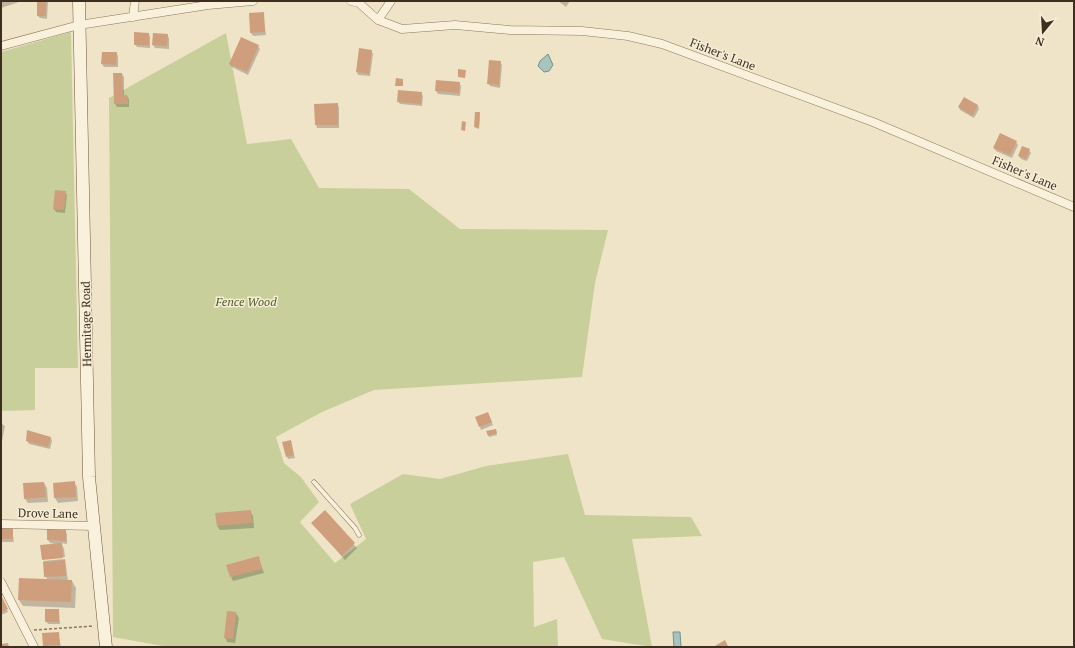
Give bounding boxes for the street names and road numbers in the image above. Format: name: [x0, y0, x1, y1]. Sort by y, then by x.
street label: Fisher's Lane: [688, 35, 758, 73]
street label: Fisher's Lane: [990, 153, 1060, 193]
street label: Hermitage Road: [78, 281, 94, 367]
street label: Drove Lane: [18, 505, 78, 521]

